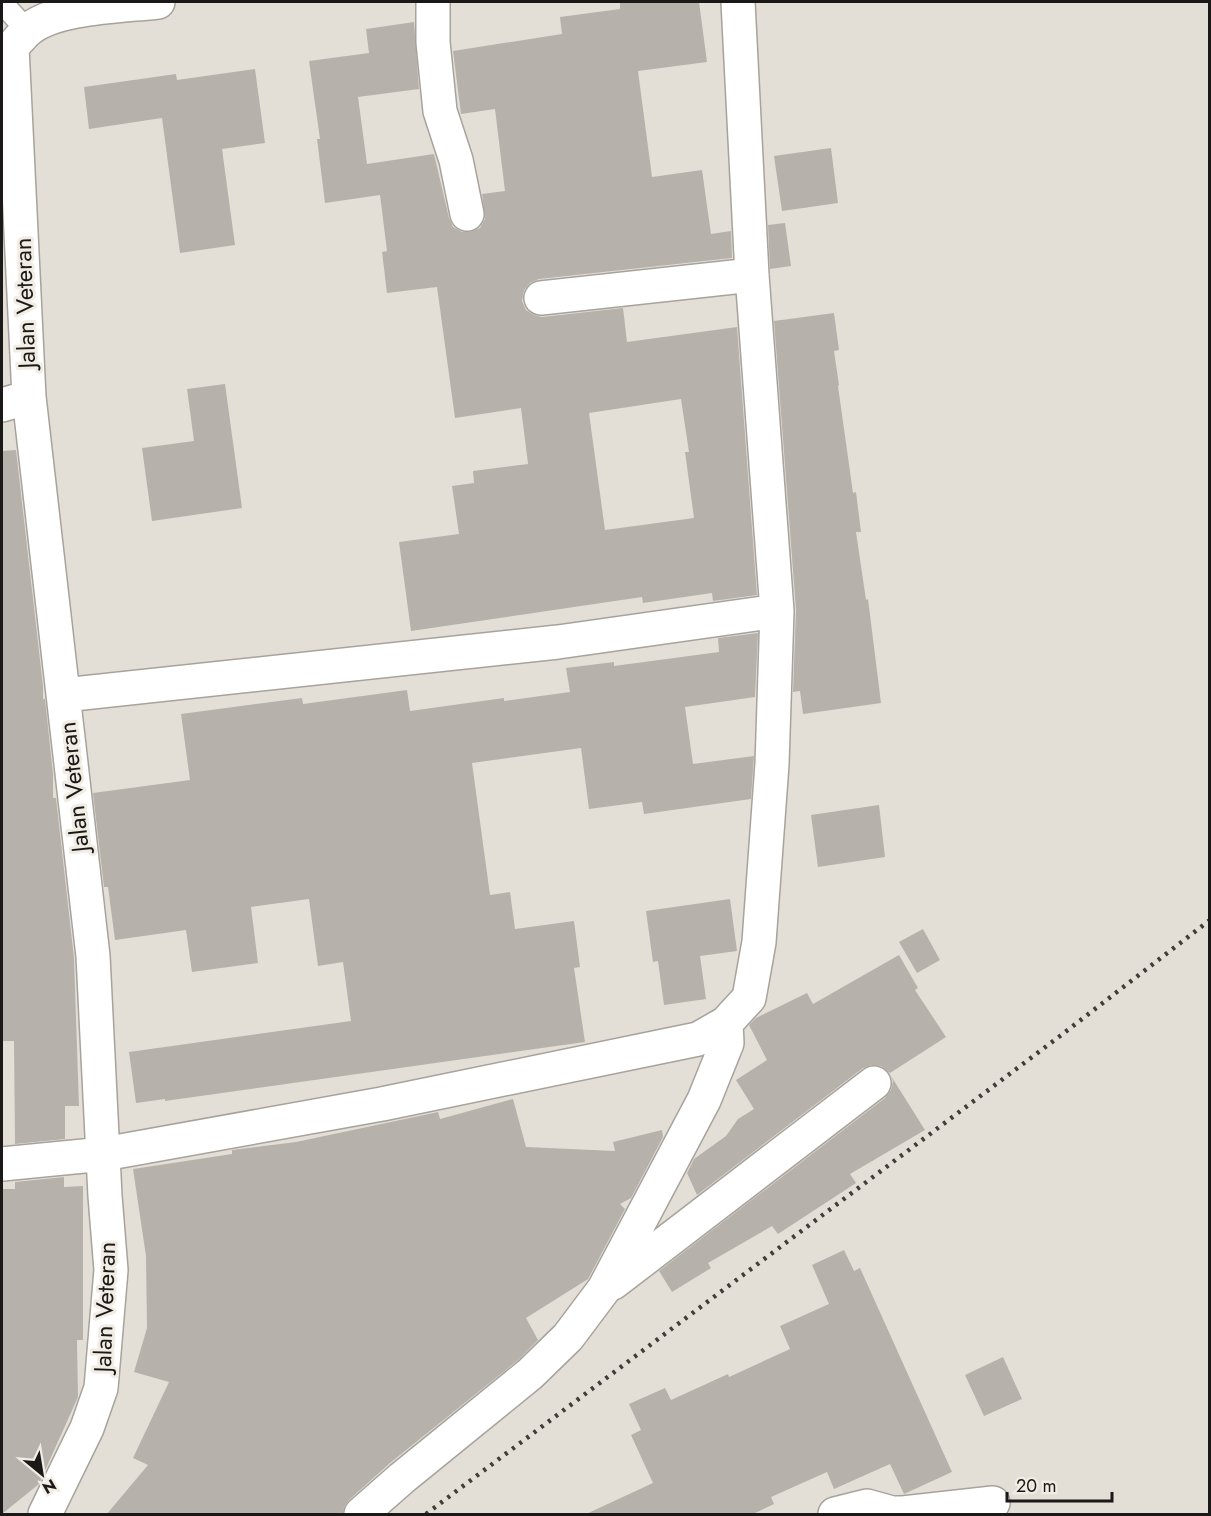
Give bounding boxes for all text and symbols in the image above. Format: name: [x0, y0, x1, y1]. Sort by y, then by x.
street label: Jalan Veteran: [5, 237, 44, 372]
street label: Jalan Veteran: [49, 720, 98, 857]
street label: Jalan Veteran: [85, 1241, 124, 1376]
north arrow: [12, 1444, 72, 1504]
scale bar: [1007, 1465, 1112, 1503]
text: N: [38, 1473, 61, 1500]
text: 20 m: [1016, 1473, 1056, 1499]

